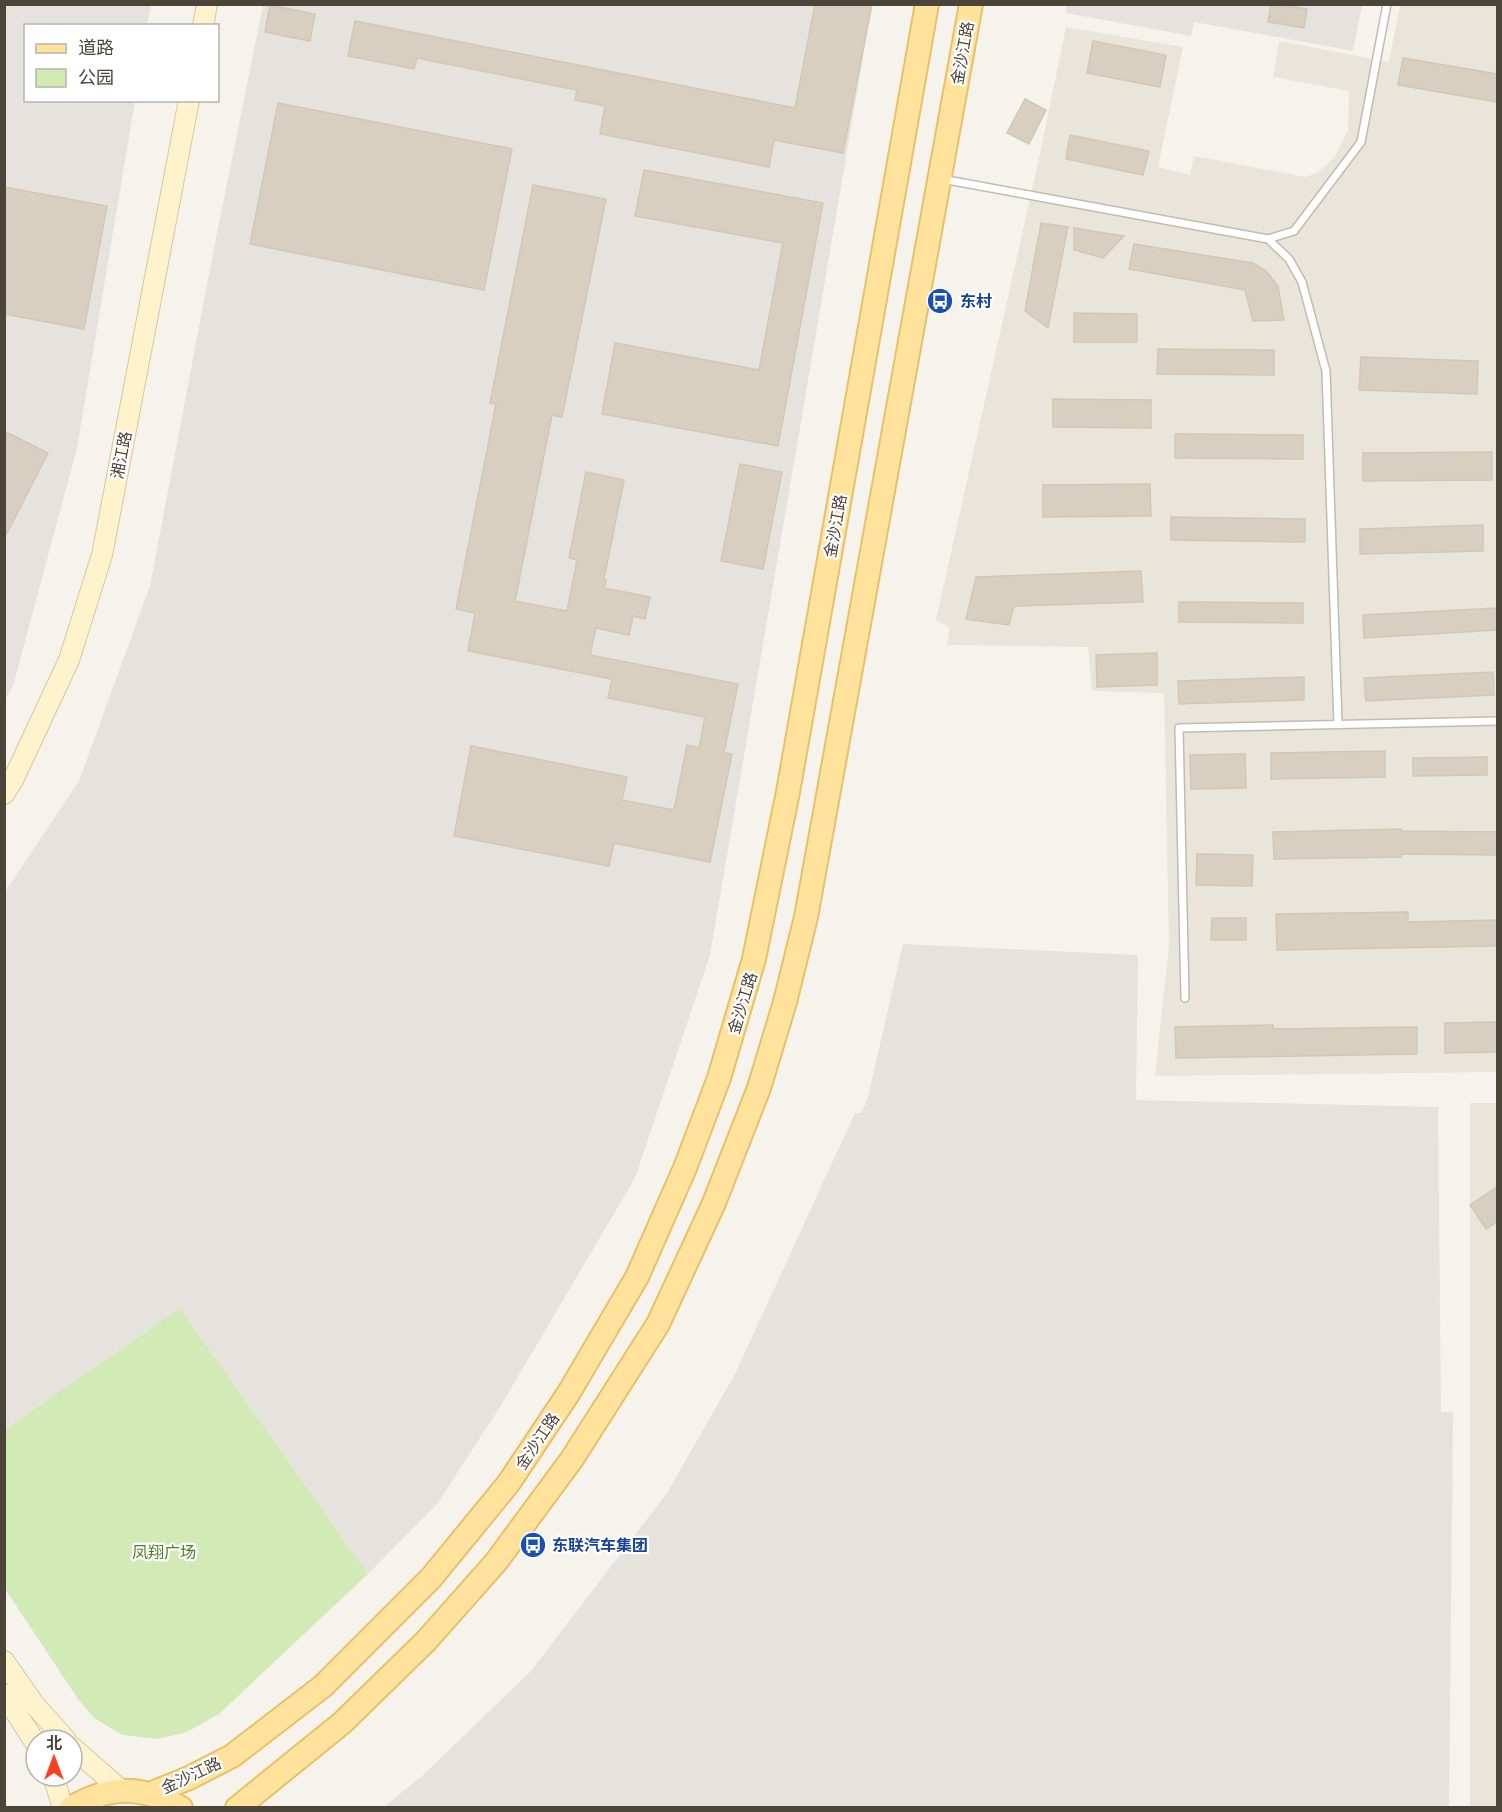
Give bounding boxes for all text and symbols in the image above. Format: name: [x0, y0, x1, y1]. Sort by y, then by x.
street label: 金沙江路: [945, 19, 979, 87]
legend: [24, 24, 219, 102]
text: 道路: [78, 34, 114, 61]
text: 公园: [78, 64, 114, 91]
bus stop icon: 东村: [925, 286, 955, 316]
place label: 东村: [960, 289, 992, 313]
street label: 湘江路: [105, 429, 137, 481]
street label: 金沙江路: [818, 492, 852, 560]
street label: 金沙江路: [721, 969, 763, 1037]
street label: 金沙江路: [509, 1408, 565, 1474]
bus stop icon: 东联汽车集团: [518, 1530, 548, 1560]
place label: 东联汽车集团: [552, 1533, 648, 1557]
park label: 凤翔广场: [132, 1540, 196, 1564]
north arrow: [24, 1728, 84, 1788]
text: 北: [46, 1731, 62, 1755]
street label: 金沙江路: [157, 1751, 225, 1799]

